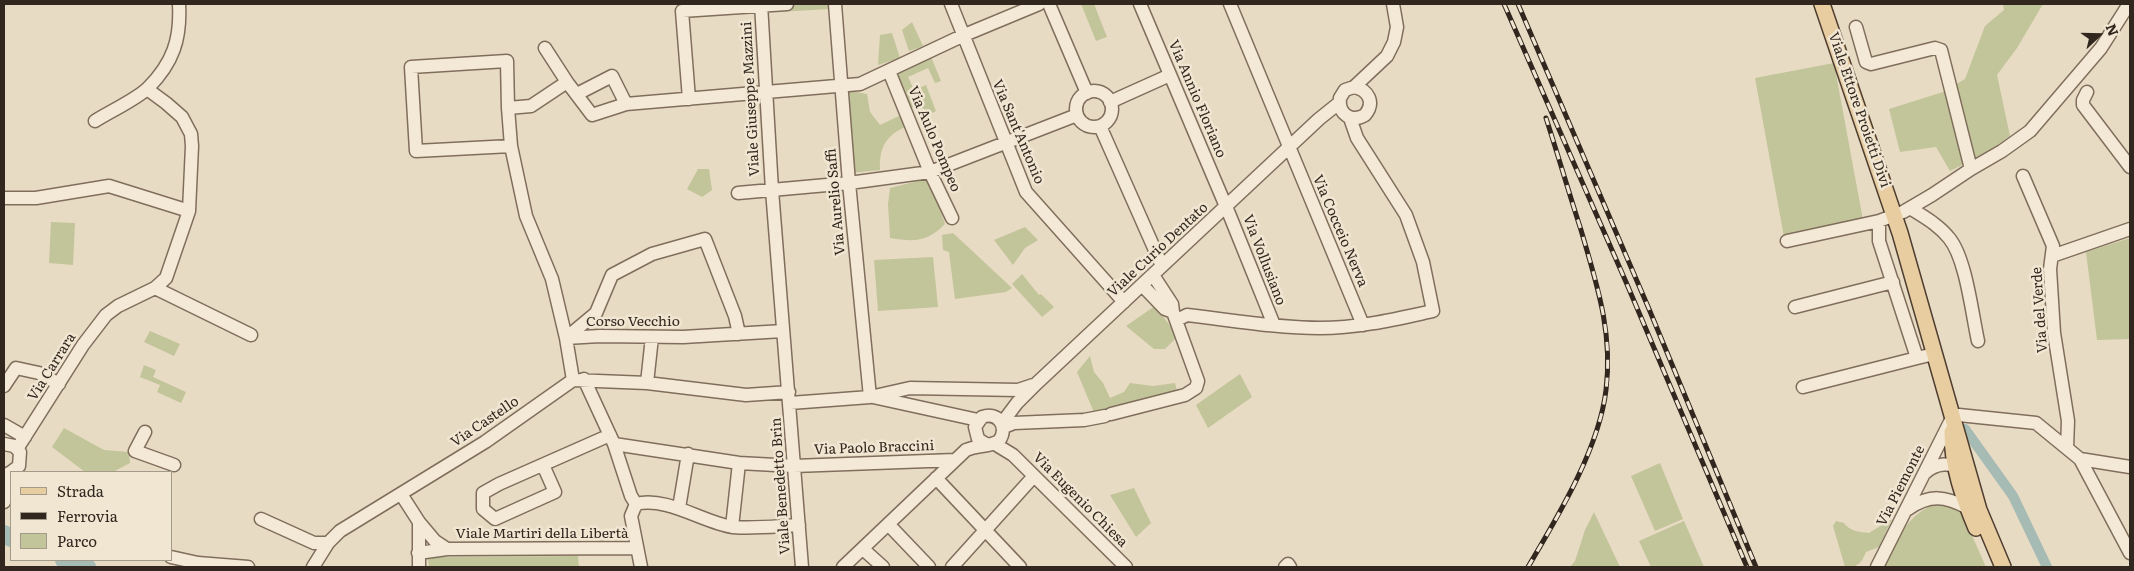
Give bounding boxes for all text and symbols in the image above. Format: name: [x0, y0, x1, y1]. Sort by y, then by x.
north arrow: [2074, 10, 2124, 60]
street label: Viale Giuseppe Mazzini: [739, 21, 763, 177]
text: N: [2102, 21, 2124, 39]
street label: Viale Ettore Proietti Divi: [1825, 30, 1893, 190]
street label: Via Annio Floriano: [1165, 38, 1229, 160]
street label: Via Sant'Antonio: [988, 77, 1048, 187]
street label: Via Aulo Pompeo: [904, 84, 964, 194]
street label: Via Aurelio Saffi: [823, 148, 849, 256]
street label: Via Cocceio Nerva: [1309, 172, 1371, 290]
street label: Viale Curio Dentato: [1104, 199, 1212, 301]
street label: Via Vollusiano: [1239, 212, 1289, 308]
street label: Via del Verde: [2029, 266, 2051, 354]
street label: Corso Vecchio: [586, 314, 680, 330]
street label: Via Carrara: [24, 330, 80, 404]
street label: Via Castello: [448, 393, 522, 451]
street label: Viale Benedetto Brin: [768, 417, 794, 555]
street label: Via Paolo Braccini: [814, 438, 934, 458]
street label: Via Piemonte: [1873, 443, 1929, 529]
street label: Via Eugenio Chiesa: [1029, 449, 1131, 551]
legend: [10, 471, 172, 561]
text: Strada: [57, 479, 104, 502]
text: Ferrovia: [57, 504, 118, 527]
street label: Viale Martiri della Libertà: [456, 526, 628, 542]
text: Parco: [57, 529, 97, 552]

